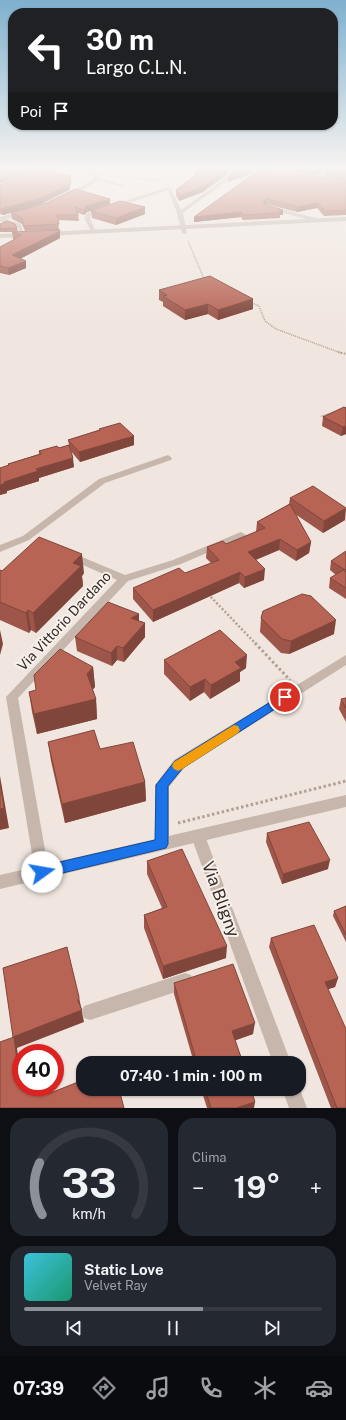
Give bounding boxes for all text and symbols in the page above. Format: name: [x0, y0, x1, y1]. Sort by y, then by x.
text: 30 m: [86, 23, 154, 56]
icon: left: [20, 24, 72, 76]
text: Largo C.L.N.: [86, 57, 187, 78]
icon: arrive: [50, 100, 72, 122]
text: Poi: [20, 103, 42, 120]
street label: Via Vittorio Dardano: [14, 568, 114, 674]
pin: [268, 680, 302, 714]
icon: arrive: [274, 686, 296, 708]
position arrow: [21, 851, 63, 893]
street label: Via Bligny: [198, 858, 244, 940]
speed limit sign: 40: [12, 1044, 64, 1096]
text: 07:40 · 1 min · 100 m: [120, 1067, 262, 1084]
text: Clima: [192, 1150, 227, 1165]
text: 33: [61, 1158, 117, 1207]
text: 19°: [234, 1169, 280, 1205]
text: −: [192, 1175, 204, 1201]
text: +: [310, 1175, 322, 1201]
text: km/h: [72, 1205, 106, 1222]
text: Static Love: [84, 1261, 164, 1278]
text: Velvet Ray: [84, 1278, 148, 1293]
icon: previous: [63, 1317, 85, 1339]
icon: pause: [162, 1317, 184, 1339]
icon: next: [261, 1317, 283, 1339]
icon: directions: [90, 1374, 118, 1402]
icon: music: [144, 1374, 172, 1402]
icon: phone: [197, 1374, 225, 1402]
icon: climate: [251, 1374, 279, 1402]
icon: car: [305, 1374, 333, 1402]
text: 07:39: [13, 1378, 64, 1399]

